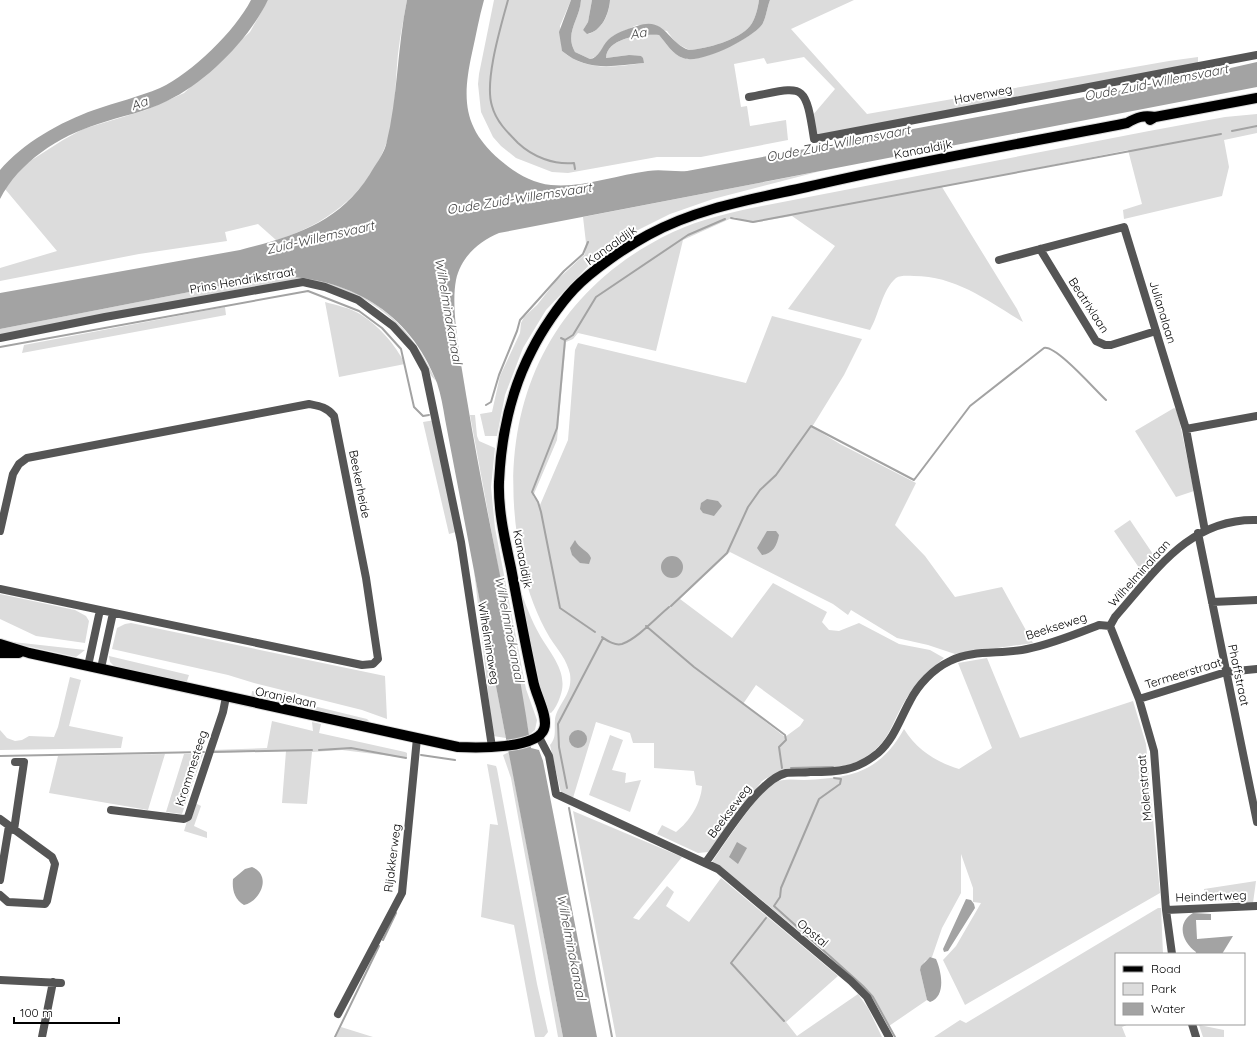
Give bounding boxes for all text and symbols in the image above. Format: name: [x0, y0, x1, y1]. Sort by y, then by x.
water label: Aa: [628, 23, 649, 42]
water label: Oude Zuid-Willemsvaart: [1083, 60, 1231, 104]
street label: Havenweg: [953, 81, 1013, 107]
water label: Aa: [129, 92, 150, 113]
water label: Oude Zuid-Willemsvaart: [765, 121, 913, 165]
street label: Kanaaldijk: [893, 136, 953, 162]
water label: Oude Zuid-Willemsvaart: [446, 178, 594, 217]
water label: Zuid-Willemsvaart: [265, 216, 377, 257]
street label: Kanaaldijk: [582, 222, 640, 268]
water label: Wilhelminakanaal: [432, 257, 467, 367]
street label: Prins Hendrikstraat: [188, 263, 296, 297]
street label: Beatrixlaan: [1065, 274, 1113, 336]
street label: Julianalaan: [1146, 279, 1180, 345]
street label: Beekerheide: [346, 449, 374, 520]
street label: Kanaaldijk: [510, 529, 536, 589]
street label: Wilhelminalaan: [1105, 536, 1173, 610]
water label: Wilhelminakanaal: [492, 575, 528, 685]
street label: Wilhelminaweg: [475, 600, 503, 686]
street label: Beekseweg: [1024, 609, 1088, 643]
street label: Phaffstraat: [1225, 643, 1253, 707]
street label: Termeerstraat: [1143, 654, 1223, 692]
street label: Oranjelaan: [254, 683, 318, 711]
street label: Krommesteeg: [172, 728, 210, 808]
street label: Molenstraat: [1134, 754, 1154, 822]
street label: Beekseweg: [704, 781, 754, 841]
street label: Rijakkerweg: [380, 823, 404, 893]
street label: Heindertweg: [1175, 887, 1247, 905]
water label: Wilhelminakanaal: [554, 893, 590, 1003]
street label: Opstal: [794, 916, 832, 950]
legend: [1115, 953, 1245, 1025]
text: Road: [1151, 961, 1181, 976]
text: Park: [1151, 981, 1176, 996]
scale bar: [14, 999, 119, 1025]
text: Water: [1151, 1001, 1186, 1016]
text: 100 m: [20, 1005, 53, 1020]

